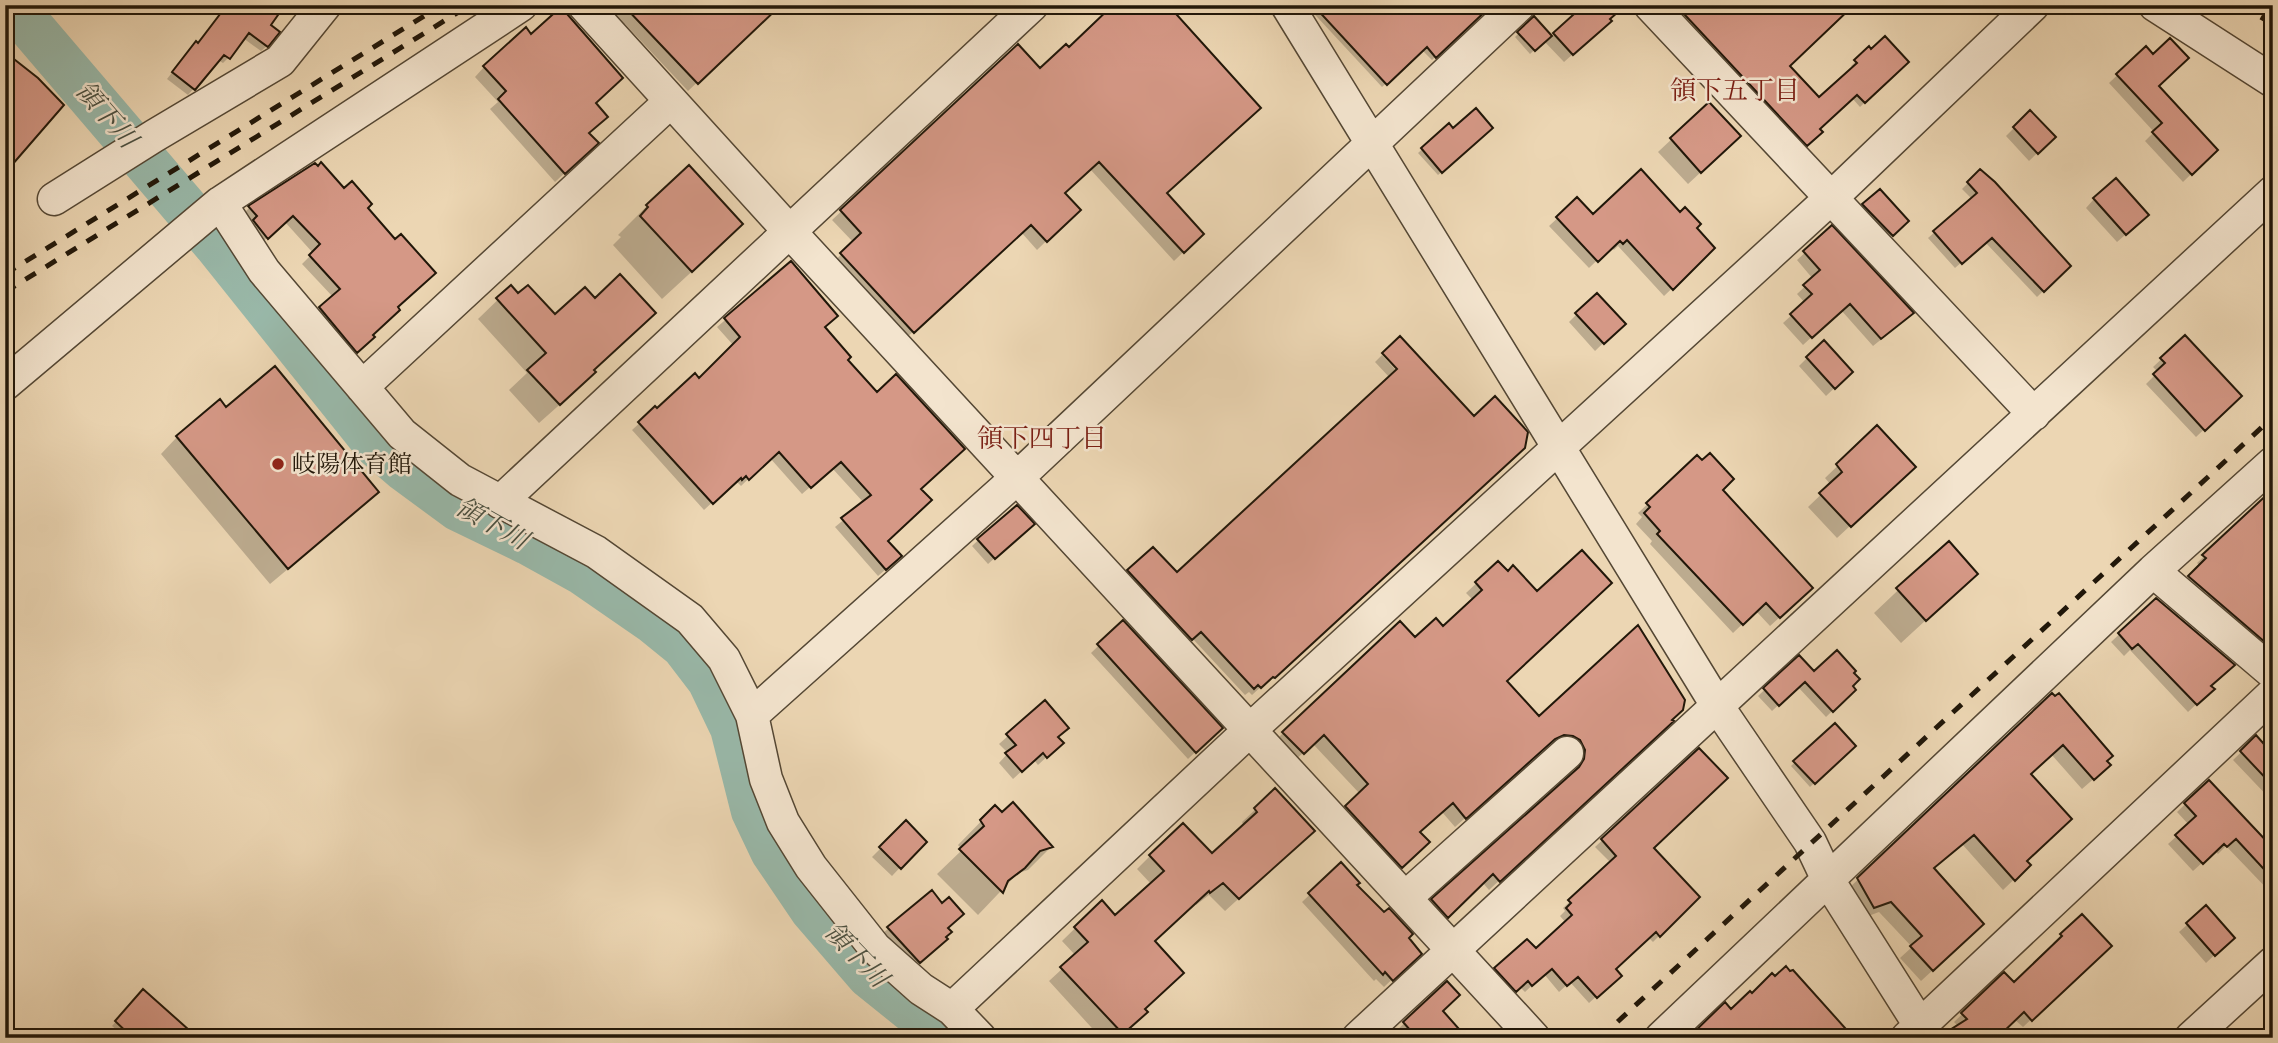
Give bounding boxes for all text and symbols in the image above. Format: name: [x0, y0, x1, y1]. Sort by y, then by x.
water label: 領下川: [68, 75, 146, 157]
district label: 領下五丁目: [1670, 75, 1800, 107]
district label: 領下四丁目: [977, 423, 1107, 455]
place label: 岐陽体育館: [292, 449, 412, 480]
marker: 岐陽体育館: [270, 456, 286, 472]
water label: 領下川: [450, 491, 536, 558]
water label: 領下川: [817, 916, 897, 996]

